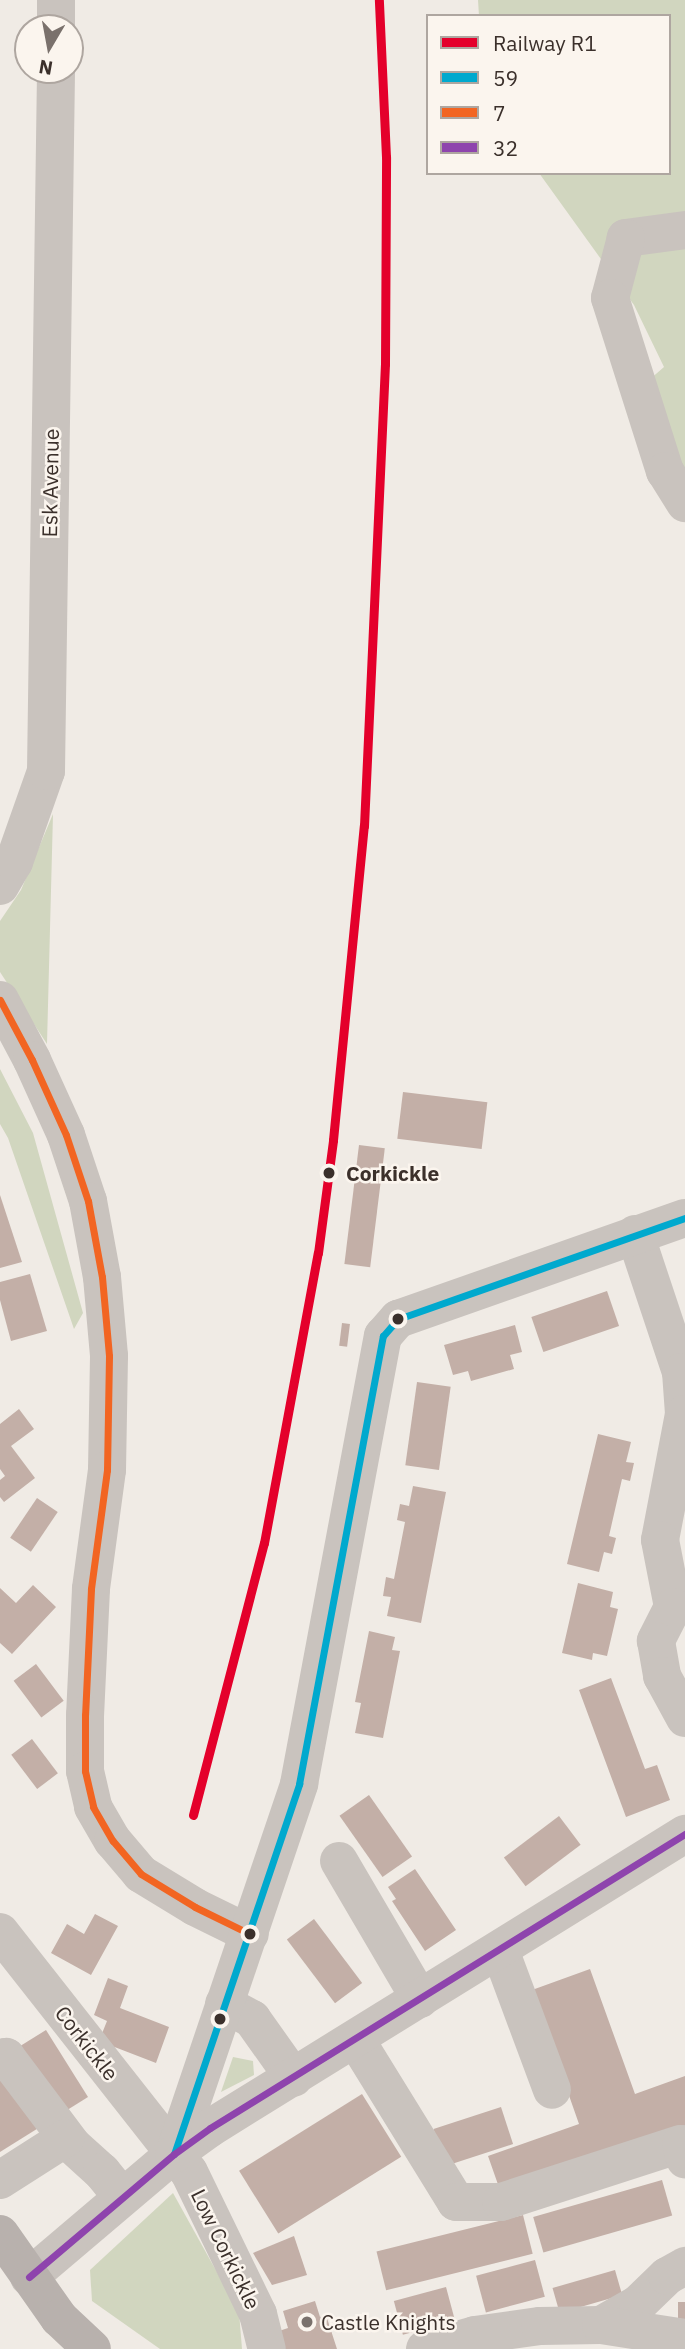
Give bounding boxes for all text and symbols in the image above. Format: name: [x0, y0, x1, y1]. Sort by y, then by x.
north arrow: [14, 14, 84, 84]
legend: [426, 14, 671, 175]
text: Railway R1: [493, 29, 597, 57]
text: N: [37, 55, 55, 81]
text: 59: [493, 64, 518, 92]
text: 7: [493, 99, 506, 127]
text: 32: [493, 134, 518, 162]
street label: Esk Avenue: [36, 428, 64, 538]
place label: Corkickle: [346, 1160, 439, 1186]
marker: Corkickle: [318, 1162, 340, 1184]
unlabelled marker: [391, 1312, 405, 1326]
unlabelled marker: [243, 1927, 257, 1941]
street label: Corkickle: [50, 2001, 124, 2085]
unlabelled marker: [213, 2012, 227, 2026]
street label: Low Corkickle: [186, 2185, 266, 2313]
place label: Castle Knights: [321, 2309, 456, 2335]
marker: Castle Knights: [299, 2314, 315, 2330]

